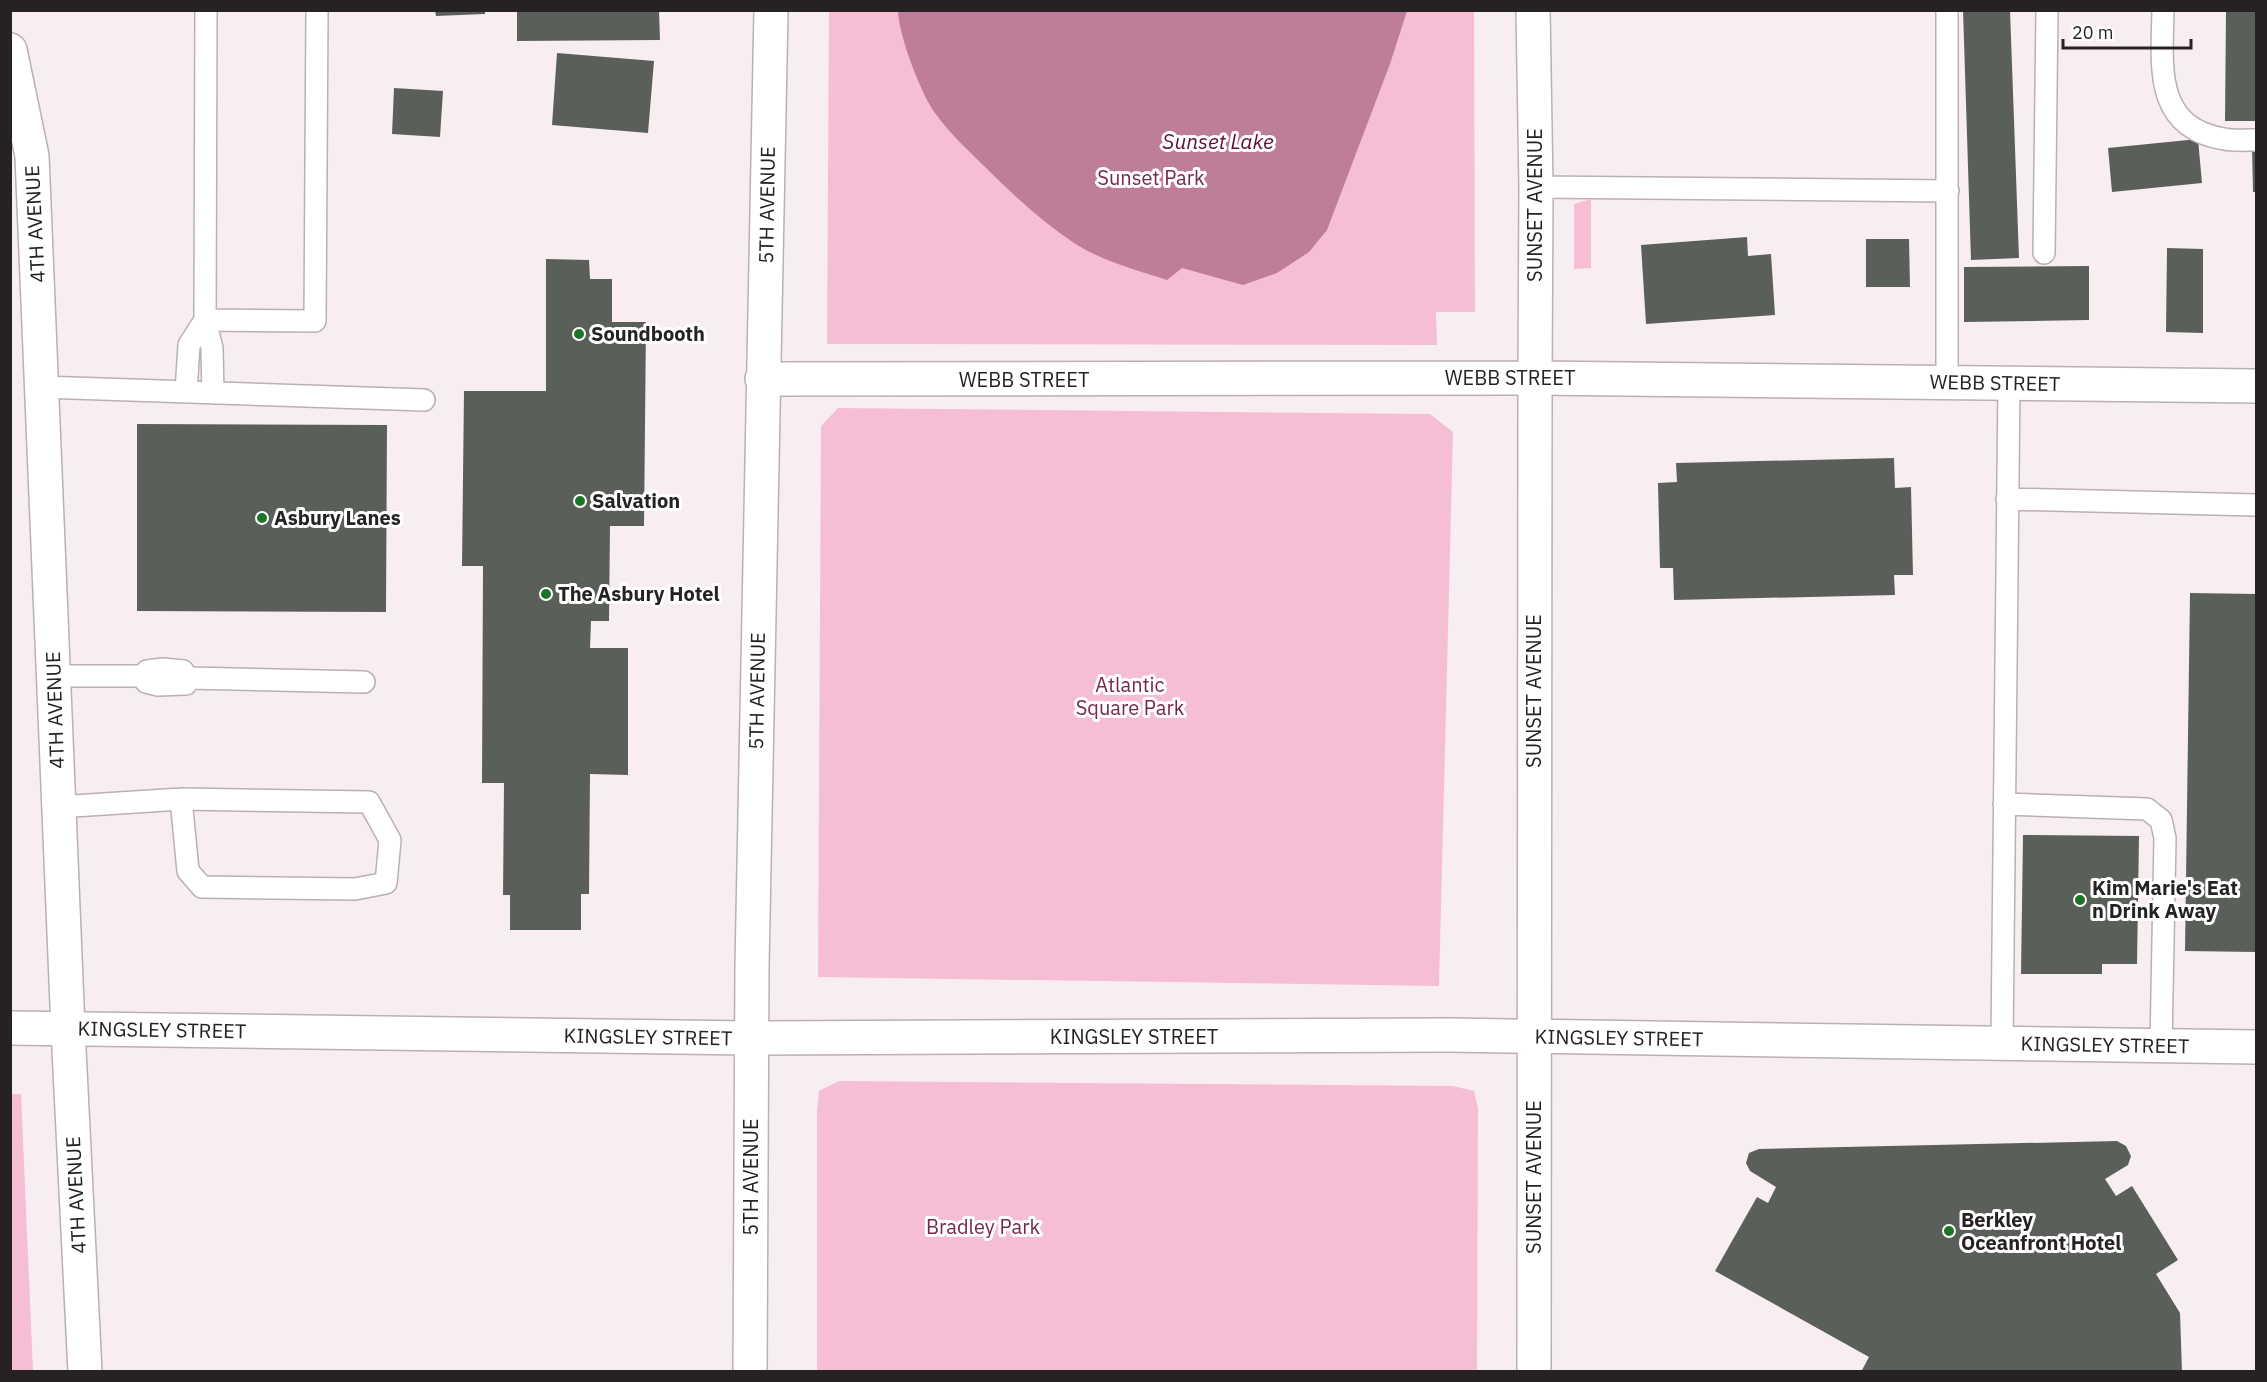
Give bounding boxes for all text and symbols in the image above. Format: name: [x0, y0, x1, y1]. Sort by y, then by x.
scale bar: [2063, 12, 2190, 50]
text: 20 m: [2072, 21, 2114, 44]
water label: Sunset Lake: [1162, 127, 1274, 155]
street label: SUNSET AVENUE: [1521, 128, 1548, 282]
street label: 5TH AVENUE: [752, 146, 781, 264]
park label: Sunset Park: [1097, 164, 1205, 191]
street label: 4TH AVENUE: [18, 165, 51, 283]
place label: Soundbooth: [591, 320, 705, 347]
marker: Soundbooth: [572, 327, 586, 341]
street label: WEBB STREET: [1445, 364, 1575, 391]
street label: WEBB STREET: [959, 366, 1089, 393]
street label: WEBB STREET: [1929, 368, 2061, 397]
place label: Salvation: [592, 487, 680, 514]
marker: Salvation: [573, 494, 587, 508]
place label: Asbury Lanes: [274, 504, 401, 531]
marker: Asbury Lanes: [255, 511, 269, 525]
place label: The Asbury Hotel: [558, 580, 720, 607]
marker: The Asbury Hotel: [539, 587, 553, 601]
street label: SUNSET AVENUE: [1520, 614, 1547, 768]
street label: 5TH AVENUE: [742, 632, 771, 750]
street label: 4TH AVENUE: [39, 651, 70, 769]
park label: Atlantic Square Park: [1076, 671, 1185, 721]
place label: Kim Marie's Eat n Drink Away: [2092, 874, 2238, 924]
marker: Kim Marie's Eat n Drink Away: [2073, 893, 2087, 907]
street label: KINGSLEY STREET: [78, 1015, 247, 1044]
street label: KINGSLEY STREET: [564, 1022, 733, 1051]
street label: KINGSLEY STREET: [1050, 1023, 1218, 1050]
street label: KINGSLEY STREET: [1535, 1023, 1704, 1052]
street label: KINGSLEY STREET: [2021, 1030, 2190, 1059]
street label: SUNSET AVENUE: [1520, 1100, 1547, 1254]
street label: 5TH AVENUE: [737, 1118, 764, 1236]
street label: 4TH AVENUE: [59, 1136, 92, 1254]
place label: Berkley Oceanfront Hotel: [1961, 1206, 2121, 1256]
park label: Bradley Park: [926, 1213, 1041, 1240]
marker: Berkley Oceanfront Hotel: [1942, 1224, 1956, 1238]

